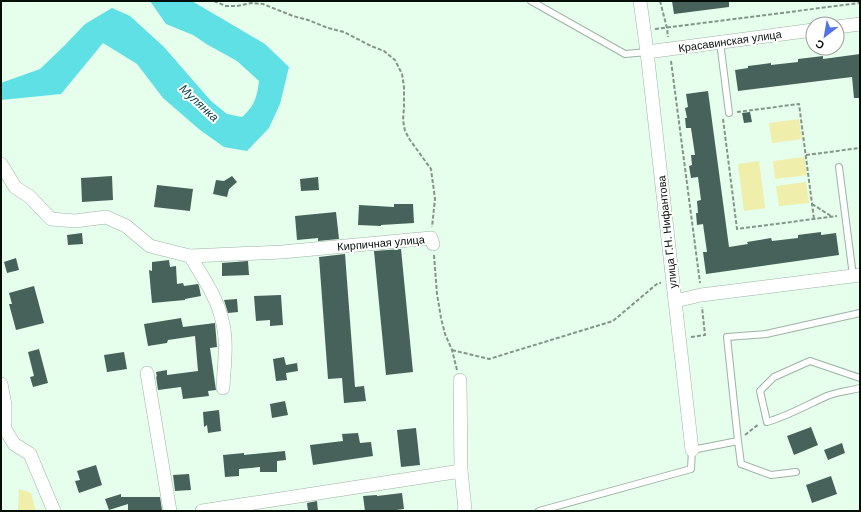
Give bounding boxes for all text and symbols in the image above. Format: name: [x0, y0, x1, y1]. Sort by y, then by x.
north arrow: [805, 16, 845, 56]
street label: Красавинская улица: [678, 28, 783, 54]
text: С: [813, 37, 826, 52]
water label: Мулянка: [177, 81, 222, 125]
street label: улица Г.Н. Нифантова: [655, 174, 679, 289]
street label: Кирпичная улица: [337, 233, 426, 253]

